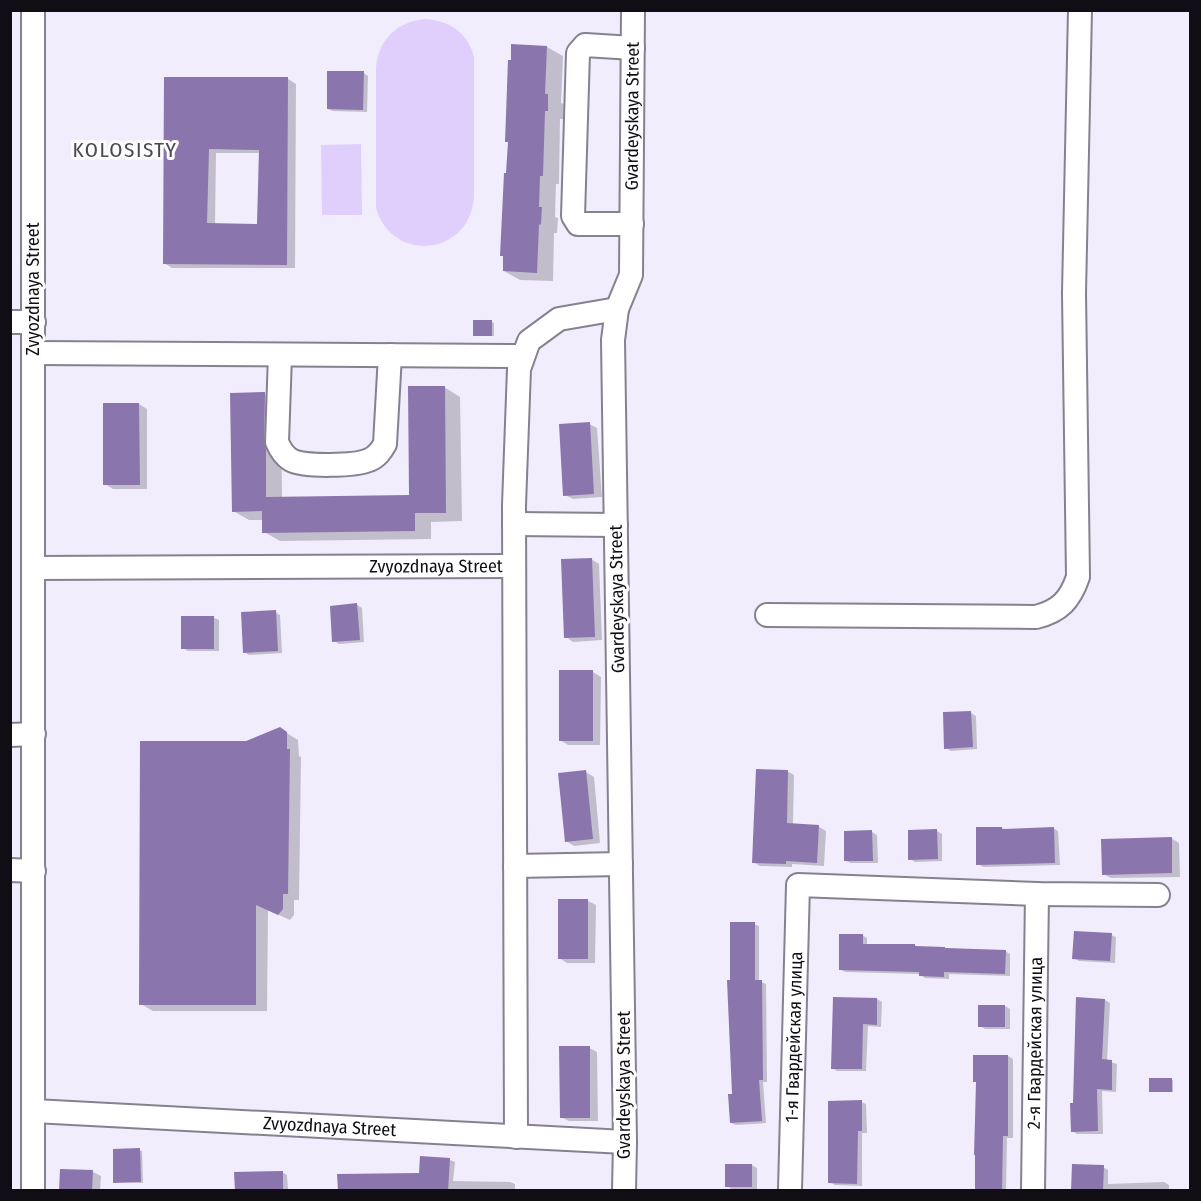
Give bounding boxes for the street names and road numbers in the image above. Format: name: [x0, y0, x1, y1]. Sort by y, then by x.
street label: Gvardeyskaya Street: [621, 42, 644, 191]
street label: Zvyozdnaya Street: [22, 222, 44, 356]
street label: Gvardeyskaya Street: [605, 524, 629, 673]
street label: Zvyozdnaya Street: [369, 555, 503, 578]
street label: 1-я Гвардейская улица: [781, 951, 807, 1123]
street label: 2-я Гвардейская улица: [1023, 957, 1047, 1129]
street label: Gvardeyskaya Street: [613, 1011, 635, 1159]
street label: Zvyozdnaya Street: [262, 1112, 397, 1141]

